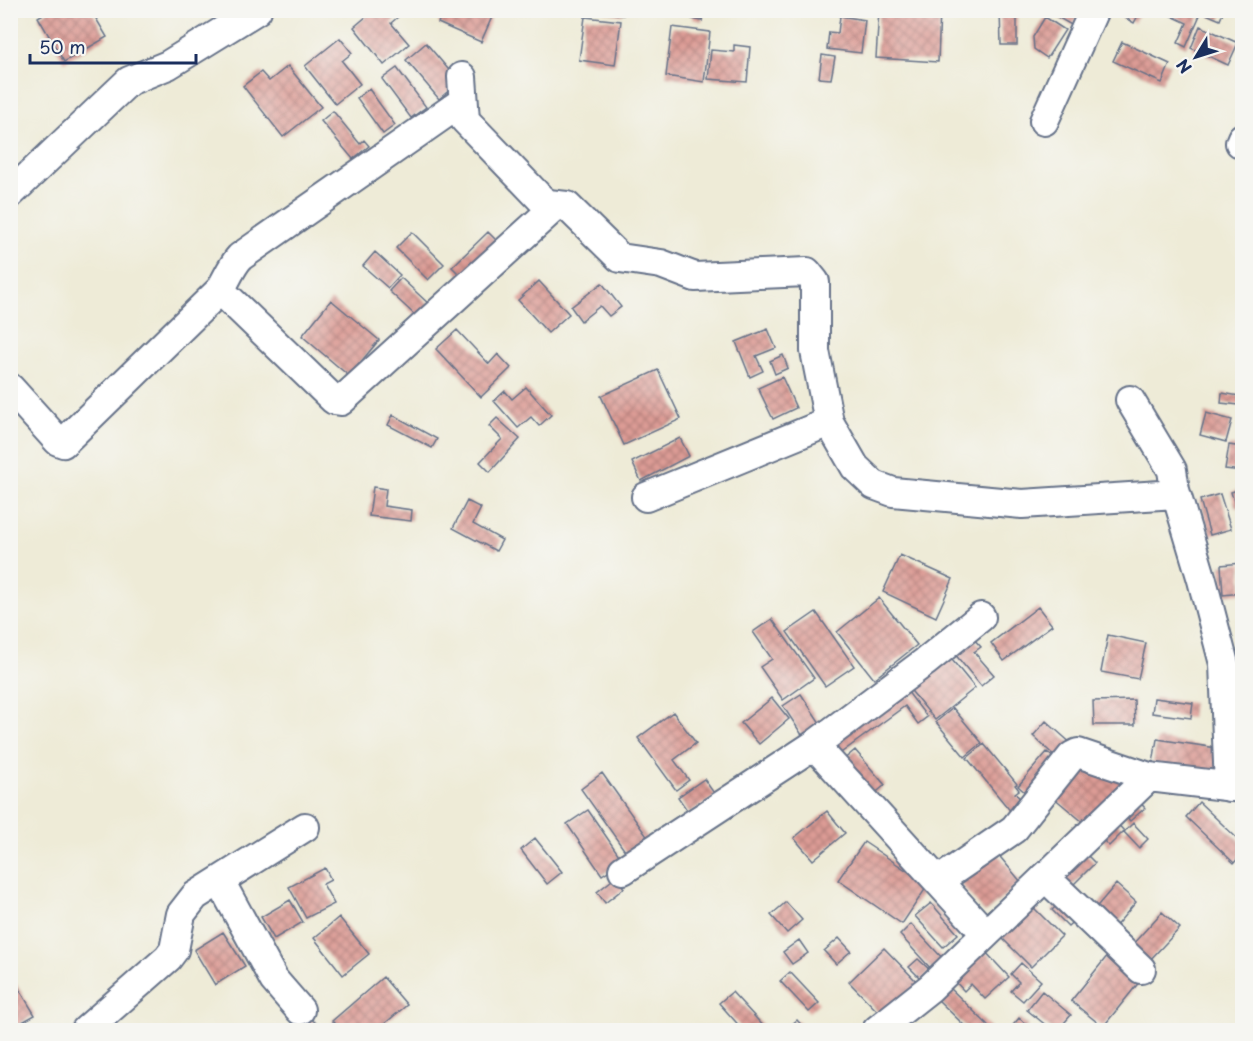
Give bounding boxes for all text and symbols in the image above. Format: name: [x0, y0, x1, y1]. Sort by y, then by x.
scale bar: [30, 27, 196, 65]
north arrow: [1166, 27, 1226, 87]
text: 50 m: [39, 33, 86, 60]
text: N: [1170, 54, 1197, 79]

